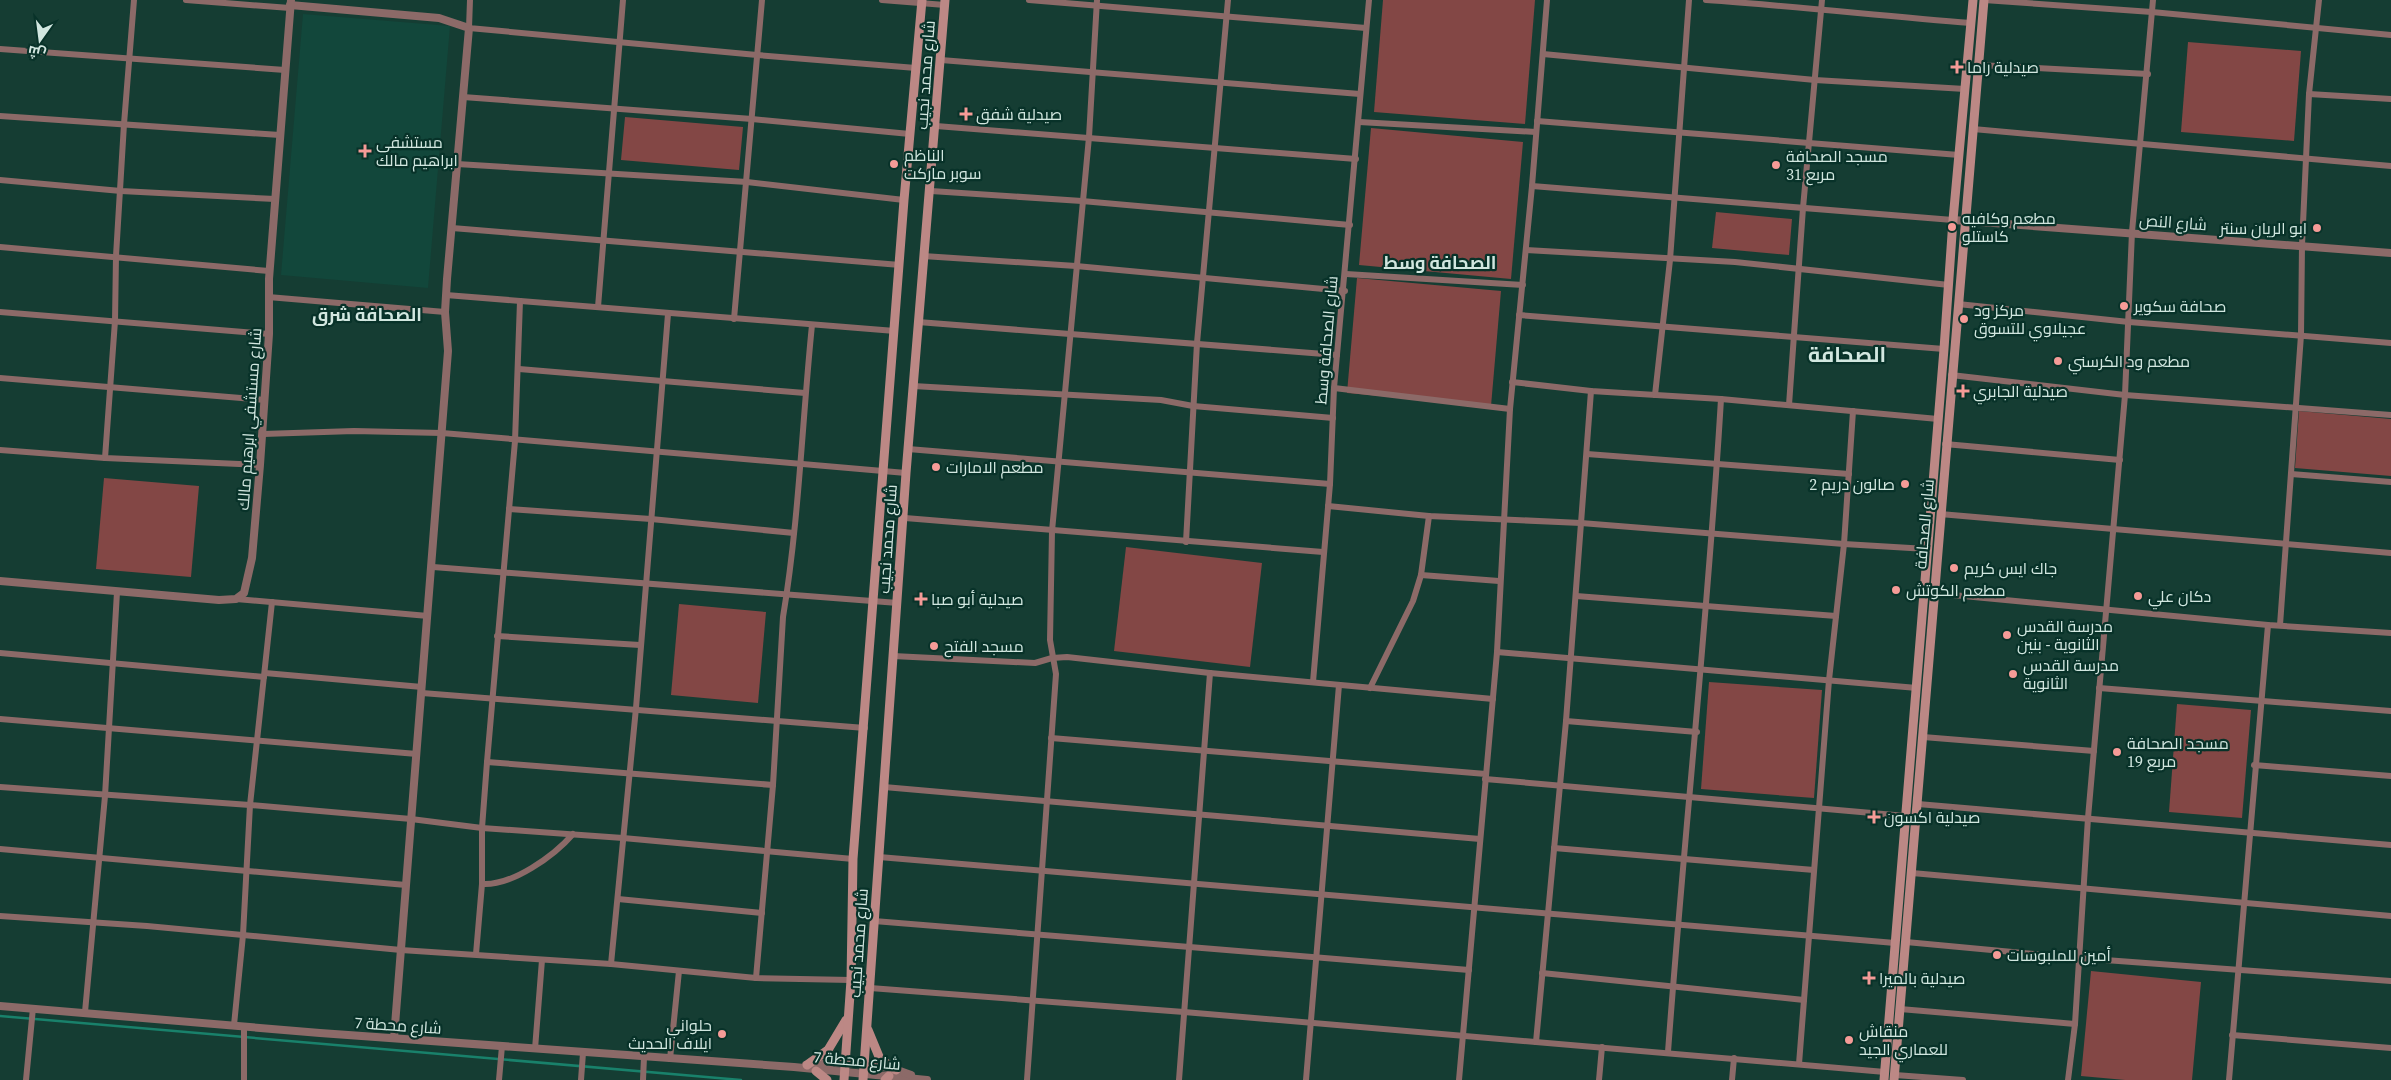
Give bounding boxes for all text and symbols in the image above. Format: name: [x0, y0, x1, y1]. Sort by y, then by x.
north arrow: [15, 15, 65, 65]
street label: شارع محمد نجيب: [910, 20, 941, 130]
text: ش: [26, 41, 48, 64]
place label: صيدلية راما: [1967, 56, 2039, 78]
marker: صيدلية راما: [1951, 61, 1963, 73]
place label: صيدلية شفق: [976, 103, 1062, 125]
marker: صيدلية شفق: [960, 108, 972, 120]
place label: مستشفى ابراهيم مالك: [376, 131, 458, 172]
marker: مستشفى ابراهيم مالك: [358, 144, 372, 158]
place label: الناظم سوبر ماركت: [904, 144, 982, 184]
place label: مسجد الصحافة مربع 31: [1786, 145, 1888, 186]
marker: الناظم سوبر ماركت: [888, 158, 900, 170]
marker: مسجد الصحافة مربع 31: [1770, 159, 1782, 171]
place label: مطعم وكافيه كاستلو: [1962, 207, 2056, 247]
street label: شارع النص: [2138, 209, 2208, 236]
place label: ابو الريان سنتر: [2219, 217, 2307, 239]
marker: مطعم وكافيه كاستلو: [1946, 221, 1958, 233]
marker: ابو الريان سنتر: [2311, 222, 2323, 234]
district label: الصحافة وسط: [1384, 250, 1496, 275]
street label: شارع الصحافة وسط: [1309, 275, 1344, 405]
place label: صحافة سكوير: [2133, 295, 2226, 317]
place label: مركز ود عجيلاوي للتسوق: [1974, 299, 2086, 342]
marker: صحافة سكوير: [2118, 300, 2130, 312]
district label: الصحافة شرق: [312, 302, 422, 327]
marker: مركز ود عجيلاوي للتسوق: [1958, 313, 1970, 325]
street label: شارع مستشفي ابرهيم مالك: [232, 327, 269, 511]
district label: الصحافة: [1808, 340, 1886, 369]
place label: مطعم ود الكرسني: [2068, 350, 2190, 375]
marker: مطعم ود الكرسني: [2052, 355, 2064, 367]
place label: صيدلية الجابري: [1973, 380, 2068, 405]
marker: صيدلية الجابري: [1957, 385, 1969, 397]
place label: مطعم الامارات: [946, 456, 1043, 479]
marker: مطعم الامارات: [930, 461, 942, 473]
place label: صالون دريم 2: [1809, 473, 1895, 496]
marker: صالون دريم 2: [1899, 478, 1911, 490]
street label: شارع الصحافة: [1909, 478, 1940, 570]
street label: شارع محمد نجيب: [872, 484, 903, 594]
place label: جاك ايس كريم: [1964, 557, 2057, 580]
marker: جاك ايس كريم: [1948, 562, 1960, 574]
place label: مطعم الكوتش: [1906, 579, 2005, 602]
marker: مطعم الكوتش: [1890, 584, 1902, 596]
place label: دكان علي: [2148, 585, 2211, 610]
place label: صيدلية أبو صبا: [931, 588, 1024, 610]
marker: دكان علي: [2132, 590, 2144, 602]
marker: صيدلية أبو صبا: [915, 593, 927, 605]
place label: مدرسة القدس الثانوية - بنين: [2017, 615, 2113, 655]
marker: مدرسة القدس الثانوية - بنين: [2001, 629, 2013, 641]
place label: مسجد الفتح: [944, 635, 1024, 658]
marker: مسجد الفتح: [928, 640, 940, 652]
place label: مدرسة القدس الثانوية: [2023, 654, 2119, 694]
marker: مدرسة القدس الثانوية: [2007, 668, 2019, 680]
place label: مسجد الصحافة مربع 19: [2127, 732, 2229, 773]
marker: مسجد الصحافة مربع 19: [2111, 746, 2123, 758]
place label: صيدلية اكسون: [1884, 806, 1980, 828]
marker: صيدلية اكسون: [1868, 811, 1880, 823]
street label: شارع محمد نجيب: [843, 888, 874, 998]
place label: أمين للملبوسات: [2007, 944, 2111, 966]
marker: أمين للملبوسات: [1991, 949, 2003, 961]
place label: صيدلية بالميرا: [1879, 967, 1965, 989]
marker: صيدلية بالميرا: [1863, 972, 1875, 984]
street label: شارع محطة 7: [353, 1011, 442, 1040]
place label: حلواني ايلاف الحديث: [628, 1014, 712, 1054]
place label: منقاش للعماري الجيد: [1859, 1020, 1948, 1063]
marker: حلواني ايلاف الحديث: [716, 1028, 728, 1040]
marker: منقاش للعماري الجيد: [1843, 1034, 1855, 1046]
street label: شارع محطة 7: [812, 1045, 902, 1076]

